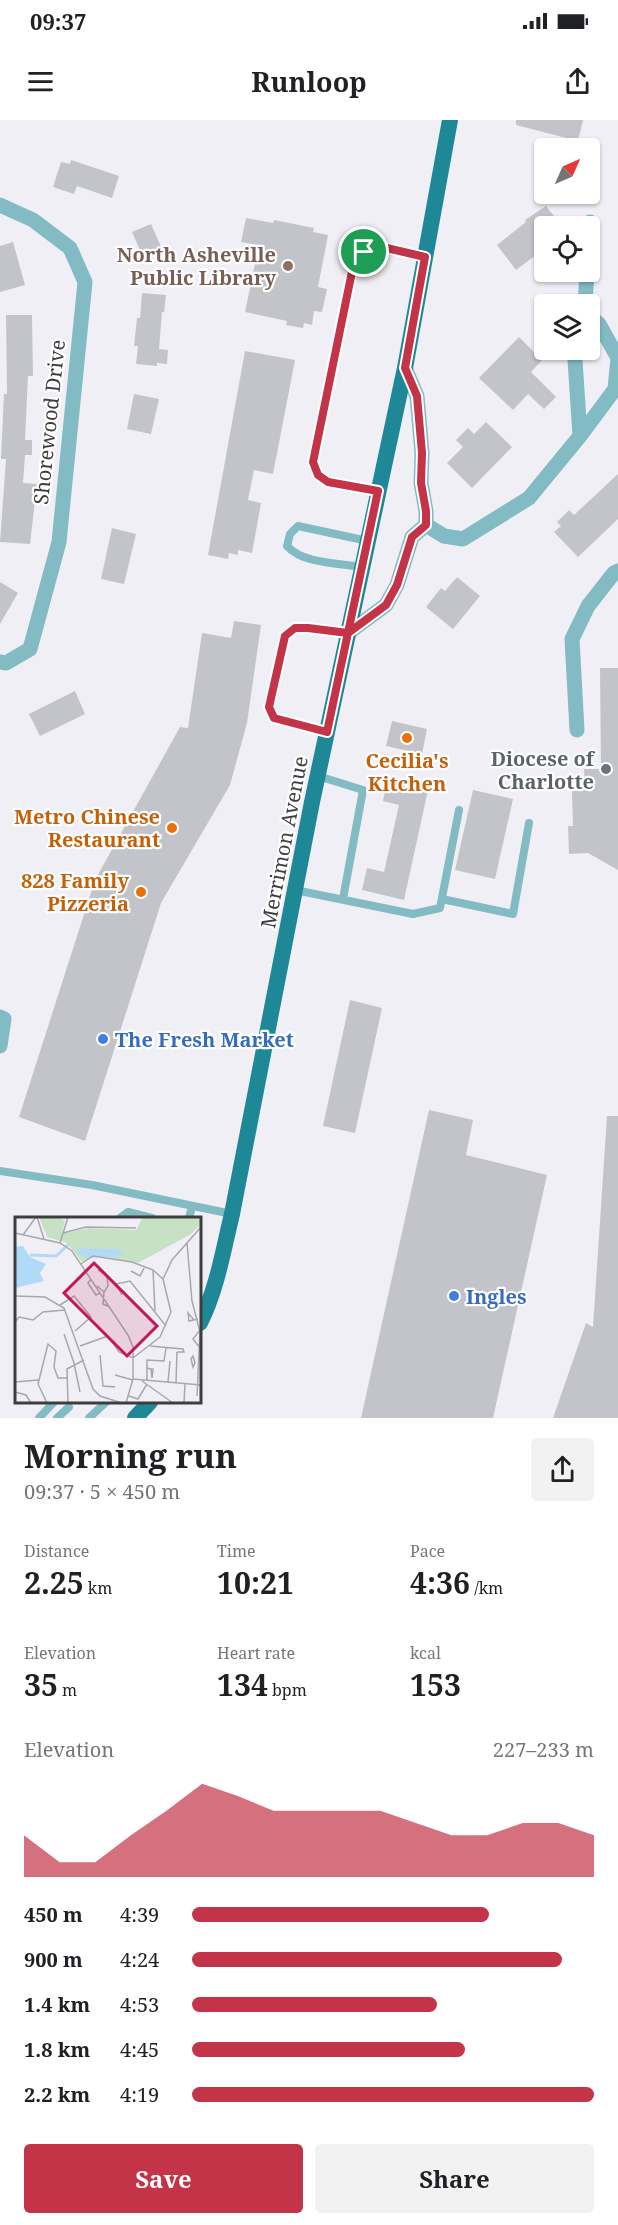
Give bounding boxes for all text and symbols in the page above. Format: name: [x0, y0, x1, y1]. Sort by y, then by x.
text: 09:37: [30, 6, 86, 36]
text: Runloop: [251, 63, 367, 100]
icon: menu: [24, 65, 57, 98]
icon: share: [561, 65, 594, 98]
north arrow: [534, 138, 600, 204]
map controls: [534, 138, 600, 360]
button: locate: [534, 216, 600, 282]
pin: [338, 226, 389, 277]
icon: arrive: [347, 235, 380, 268]
place label: North Asheville Public Library: [117, 241, 276, 291]
marker: North Asheville Public Library: [281, 259, 295, 273]
button: layers: [534, 294, 600, 360]
street label: Shorewood Drive: [27, 338, 71, 506]
marker: Cecilia's Kitchen: [400, 731, 414, 745]
place label: Diocese of Charlotte: [491, 745, 596, 795]
place label: Cecilia's Kitchen: [365, 747, 449, 797]
street label: Merrimon Avenue: [254, 754, 314, 930]
marker: Diocese of Charlotte: [599, 762, 613, 776]
place label: Metro Chinese Restaurant: [14, 803, 160, 853]
marker: Metro Chinese Restaurant: [165, 821, 179, 835]
place label: 828 Family Pizzeria: [21, 867, 129, 917]
marker: 828 Family Pizzeria: [134, 885, 148, 899]
place label: The Fresh Market: [115, 1026, 294, 1053]
marker: The Fresh Market: [96, 1032, 110, 1046]
inset map: [15, 1217, 201, 1403]
place label: Ingles: [466, 1283, 527, 1310]
marker: Ingles: [447, 1289, 461, 1303]
text: Morning run: [24, 1433, 237, 1478]
button: share: [531, 1438, 594, 1501]
text: 09:37 · 5 × 450 m: [24, 1478, 180, 1505]
text: Distance: [24, 1540, 89, 1562]
text: Time: [217, 1540, 256, 1562]
text: Pace: [410, 1540, 445, 1562]
text: 2.25: [24, 1562, 84, 1603]
text: 10:21: [217, 1562, 294, 1603]
text: 4:36: [410, 1562, 470, 1603]
text: km: [84, 1577, 112, 1599]
text: /km: [470, 1577, 503, 1599]
text: Elevation: [24, 1642, 96, 1664]
text: Heart rate: [217, 1642, 295, 1664]
text: kcal: [410, 1642, 441, 1664]
text: 35: [24, 1664, 58, 1705]
text: 134: [217, 1664, 268, 1705]
text: 153: [410, 1664, 461, 1705]
text: m: [58, 1679, 77, 1701]
text: bpm: [268, 1679, 307, 1701]
text: Elevation: [24, 1736, 114, 1763]
text: 227–233 m: [493, 1736, 594, 1763]
text: 450 m: [24, 1901, 83, 1928]
text: 4:39: [120, 1901, 159, 1928]
text: 900 m: [24, 1946, 83, 1973]
text: 4:24: [120, 1946, 159, 1973]
text: 1.4 km: [24, 1991, 90, 2018]
text: 4:53: [120, 1991, 159, 2018]
text: 1.8 km: [24, 2036, 90, 2063]
text: 4:45: [120, 2036, 159, 2063]
text: 2.2 km: [24, 2081, 90, 2108]
text: 4:19: [120, 2081, 159, 2108]
button: Save: [24, 2144, 303, 2213]
button: Share: [315, 2144, 594, 2213]

